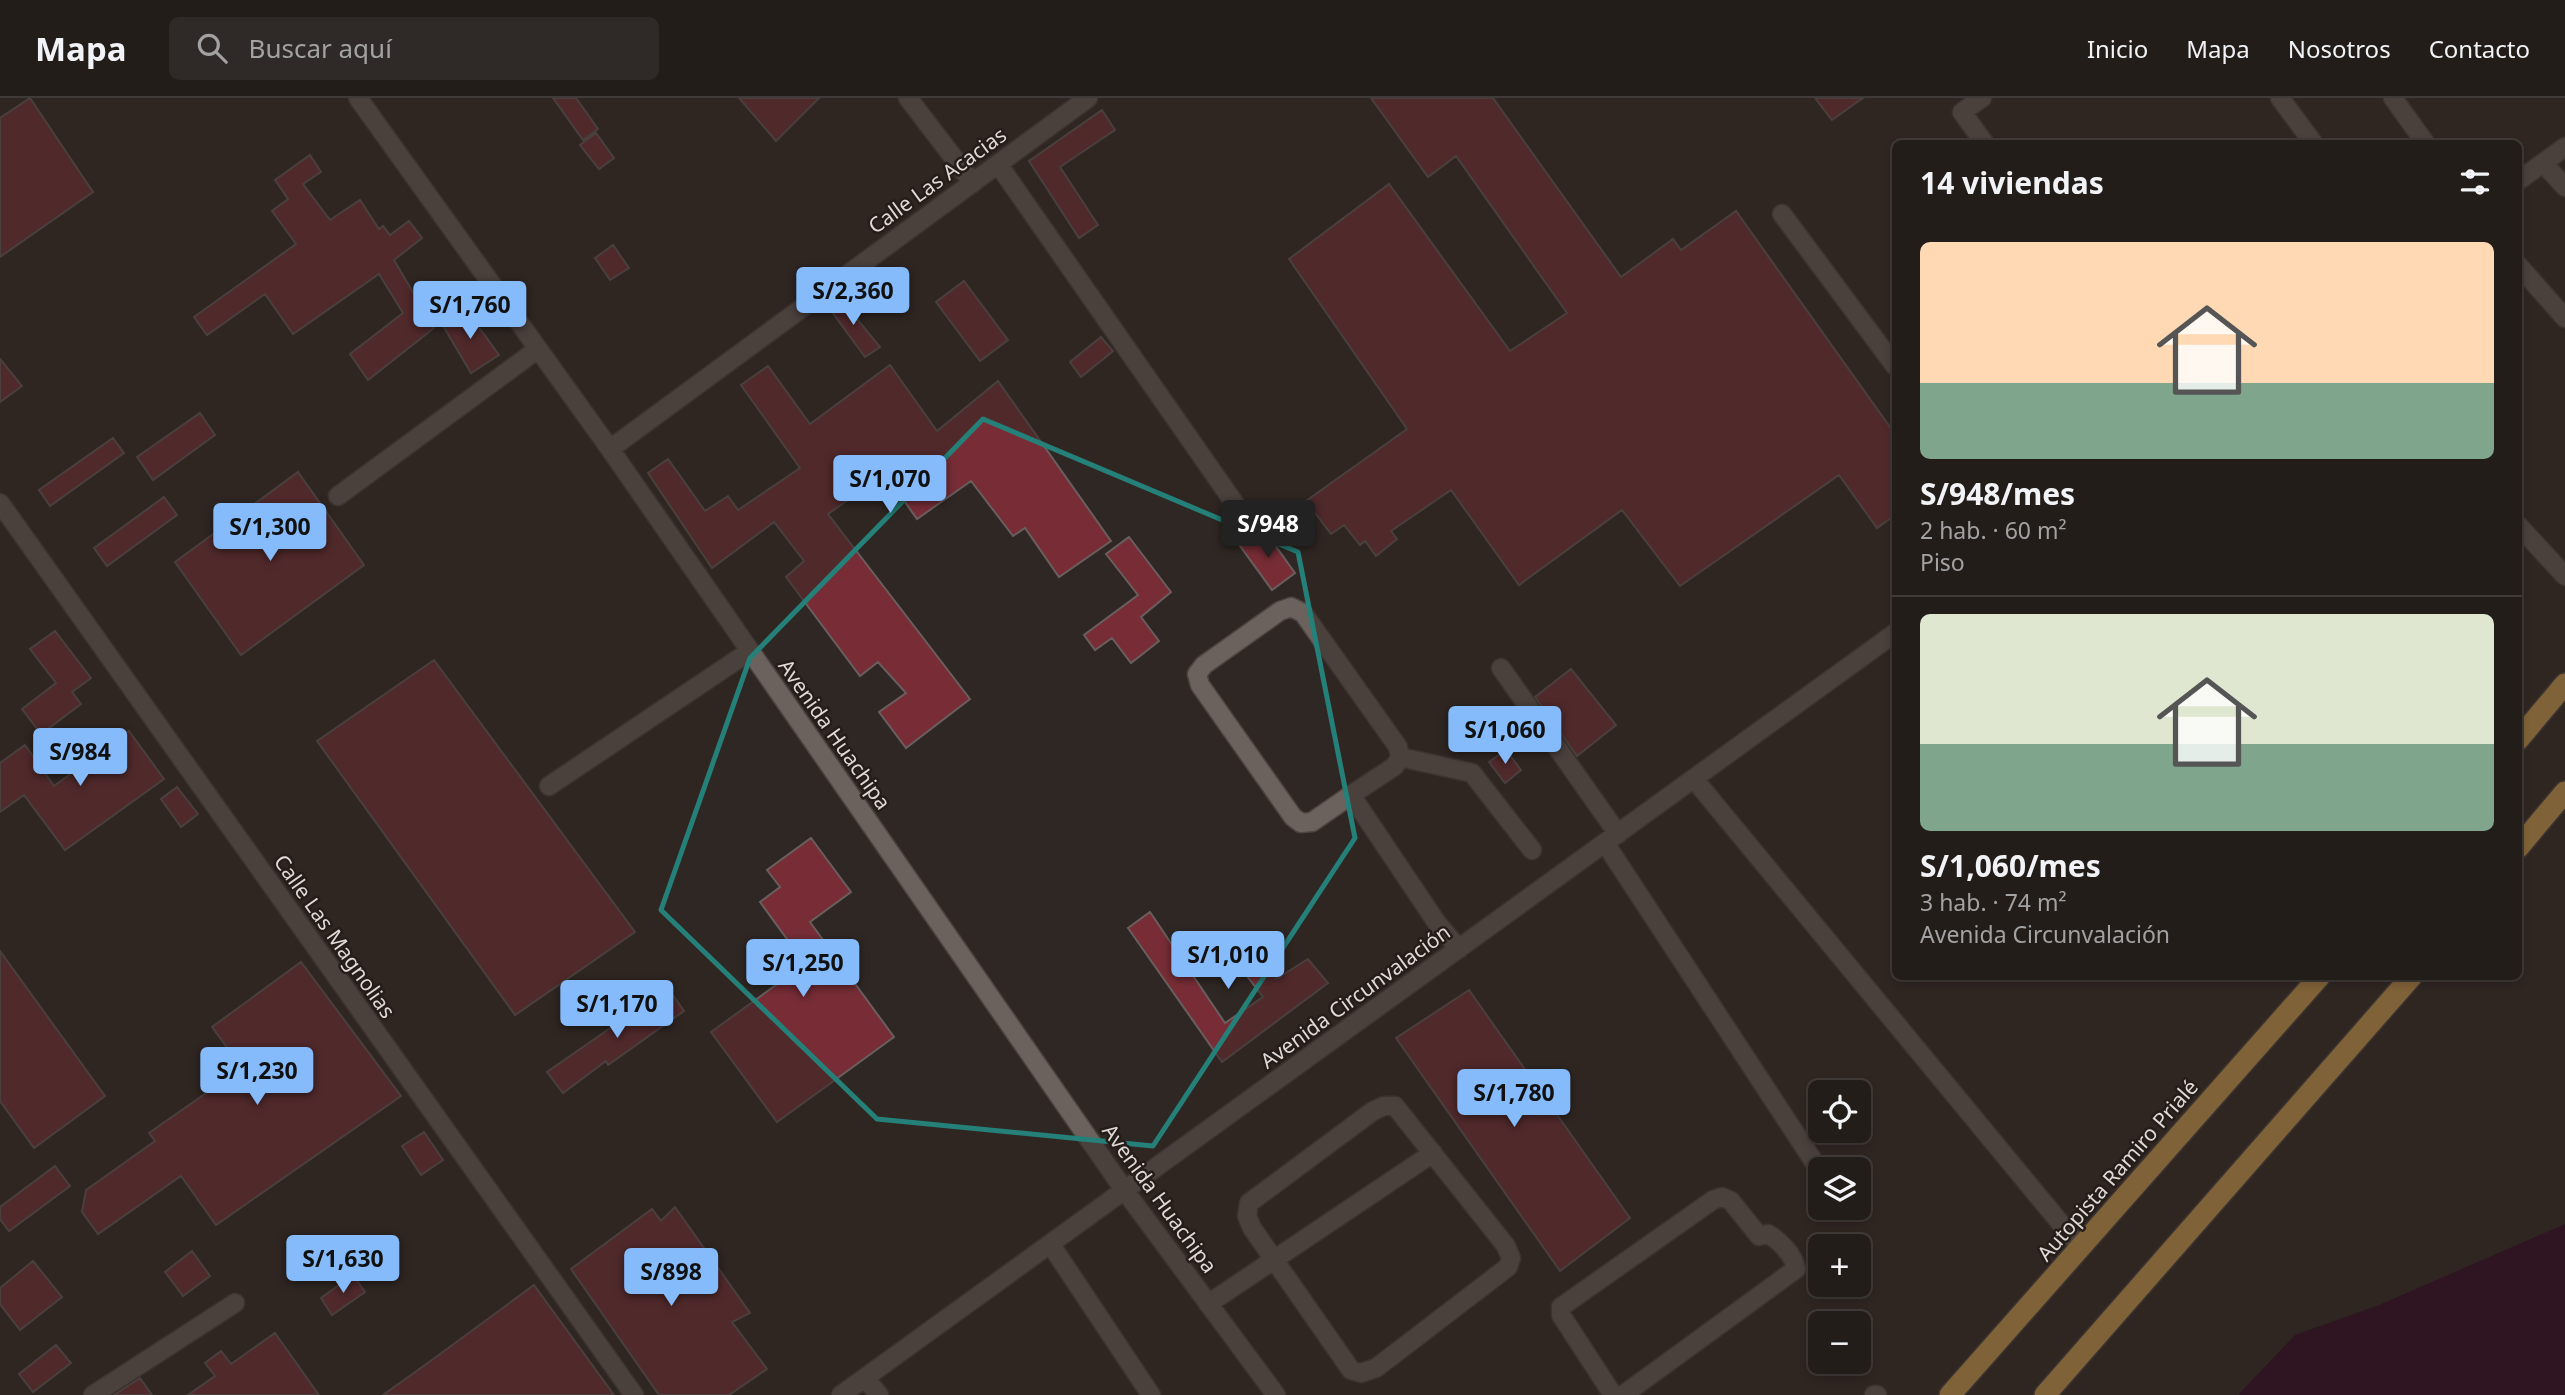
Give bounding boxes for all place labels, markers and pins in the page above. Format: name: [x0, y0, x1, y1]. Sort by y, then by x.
pin: S/2,360: [788, 268, 918, 327]
pin: S/1,760: [405, 282, 535, 341]
pin: S/1,070: [825, 456, 955, 515]
pin: S/948: [1219, 500, 1317, 560]
pin: S/1,300: [205, 504, 335, 563]
pin: S/1,060: [1440, 706, 1570, 766]
pin: S/984: [31, 728, 129, 788]
pin: S/1,010: [1163, 932, 1293, 991]
pin: S/1,250: [738, 940, 868, 999]
pin: S/1,170: [552, 981, 682, 1040]
pin: S/1,230: [192, 1048, 322, 1107]
pin: S/1,780: [1449, 1070, 1579, 1129]
pin: S/1,630: [278, 1236, 408, 1295]
pin: S/898: [622, 1248, 720, 1308]

